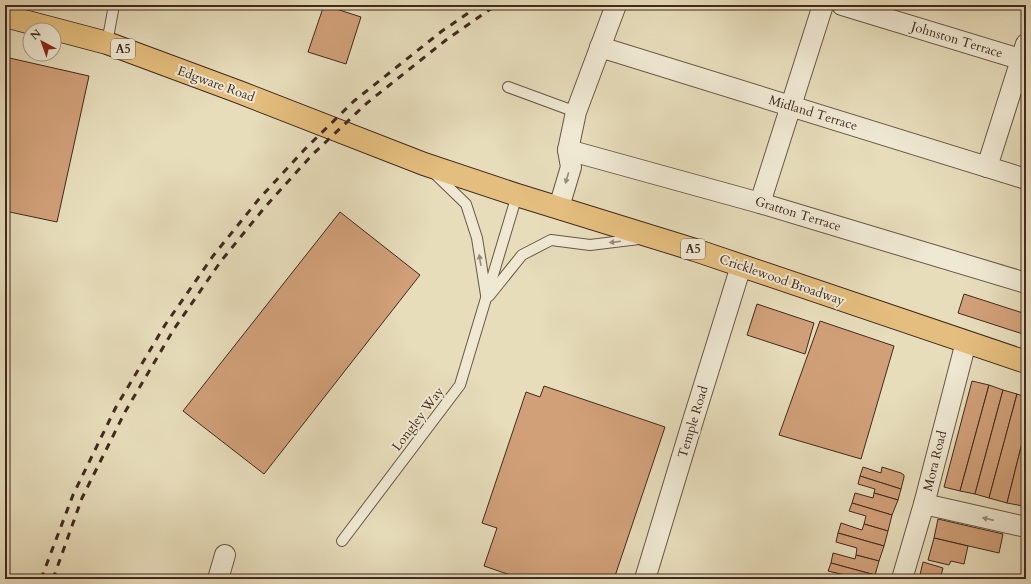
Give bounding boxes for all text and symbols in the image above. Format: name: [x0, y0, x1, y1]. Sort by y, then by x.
street label: Johnston Terrace: [907, 17, 1005, 62]
north arrow: [22, 22, 62, 62]
text: N: [27, 26, 45, 44]
road number: A5: [111, 39, 135, 59]
street label: Edgware Road: [175, 62, 257, 106]
street label: Midland Terrace: [766, 91, 860, 135]
one-way arrow: [564, 173, 570, 185]
street label: Gratton Terrace: [753, 192, 843, 236]
one-way arrow: [609, 239, 621, 245]
road number: A5: [681, 239, 705, 259]
street label: Cricklewood Broadway: [717, 250, 847, 310]
one-way arrow: [477, 254, 483, 266]
street label: Longley Way: [388, 383, 448, 455]
street label: Temple Road: [673, 384, 713, 460]
street label: Mora Road: [919, 429, 951, 493]
one-way arrow: [982, 515, 994, 521]

